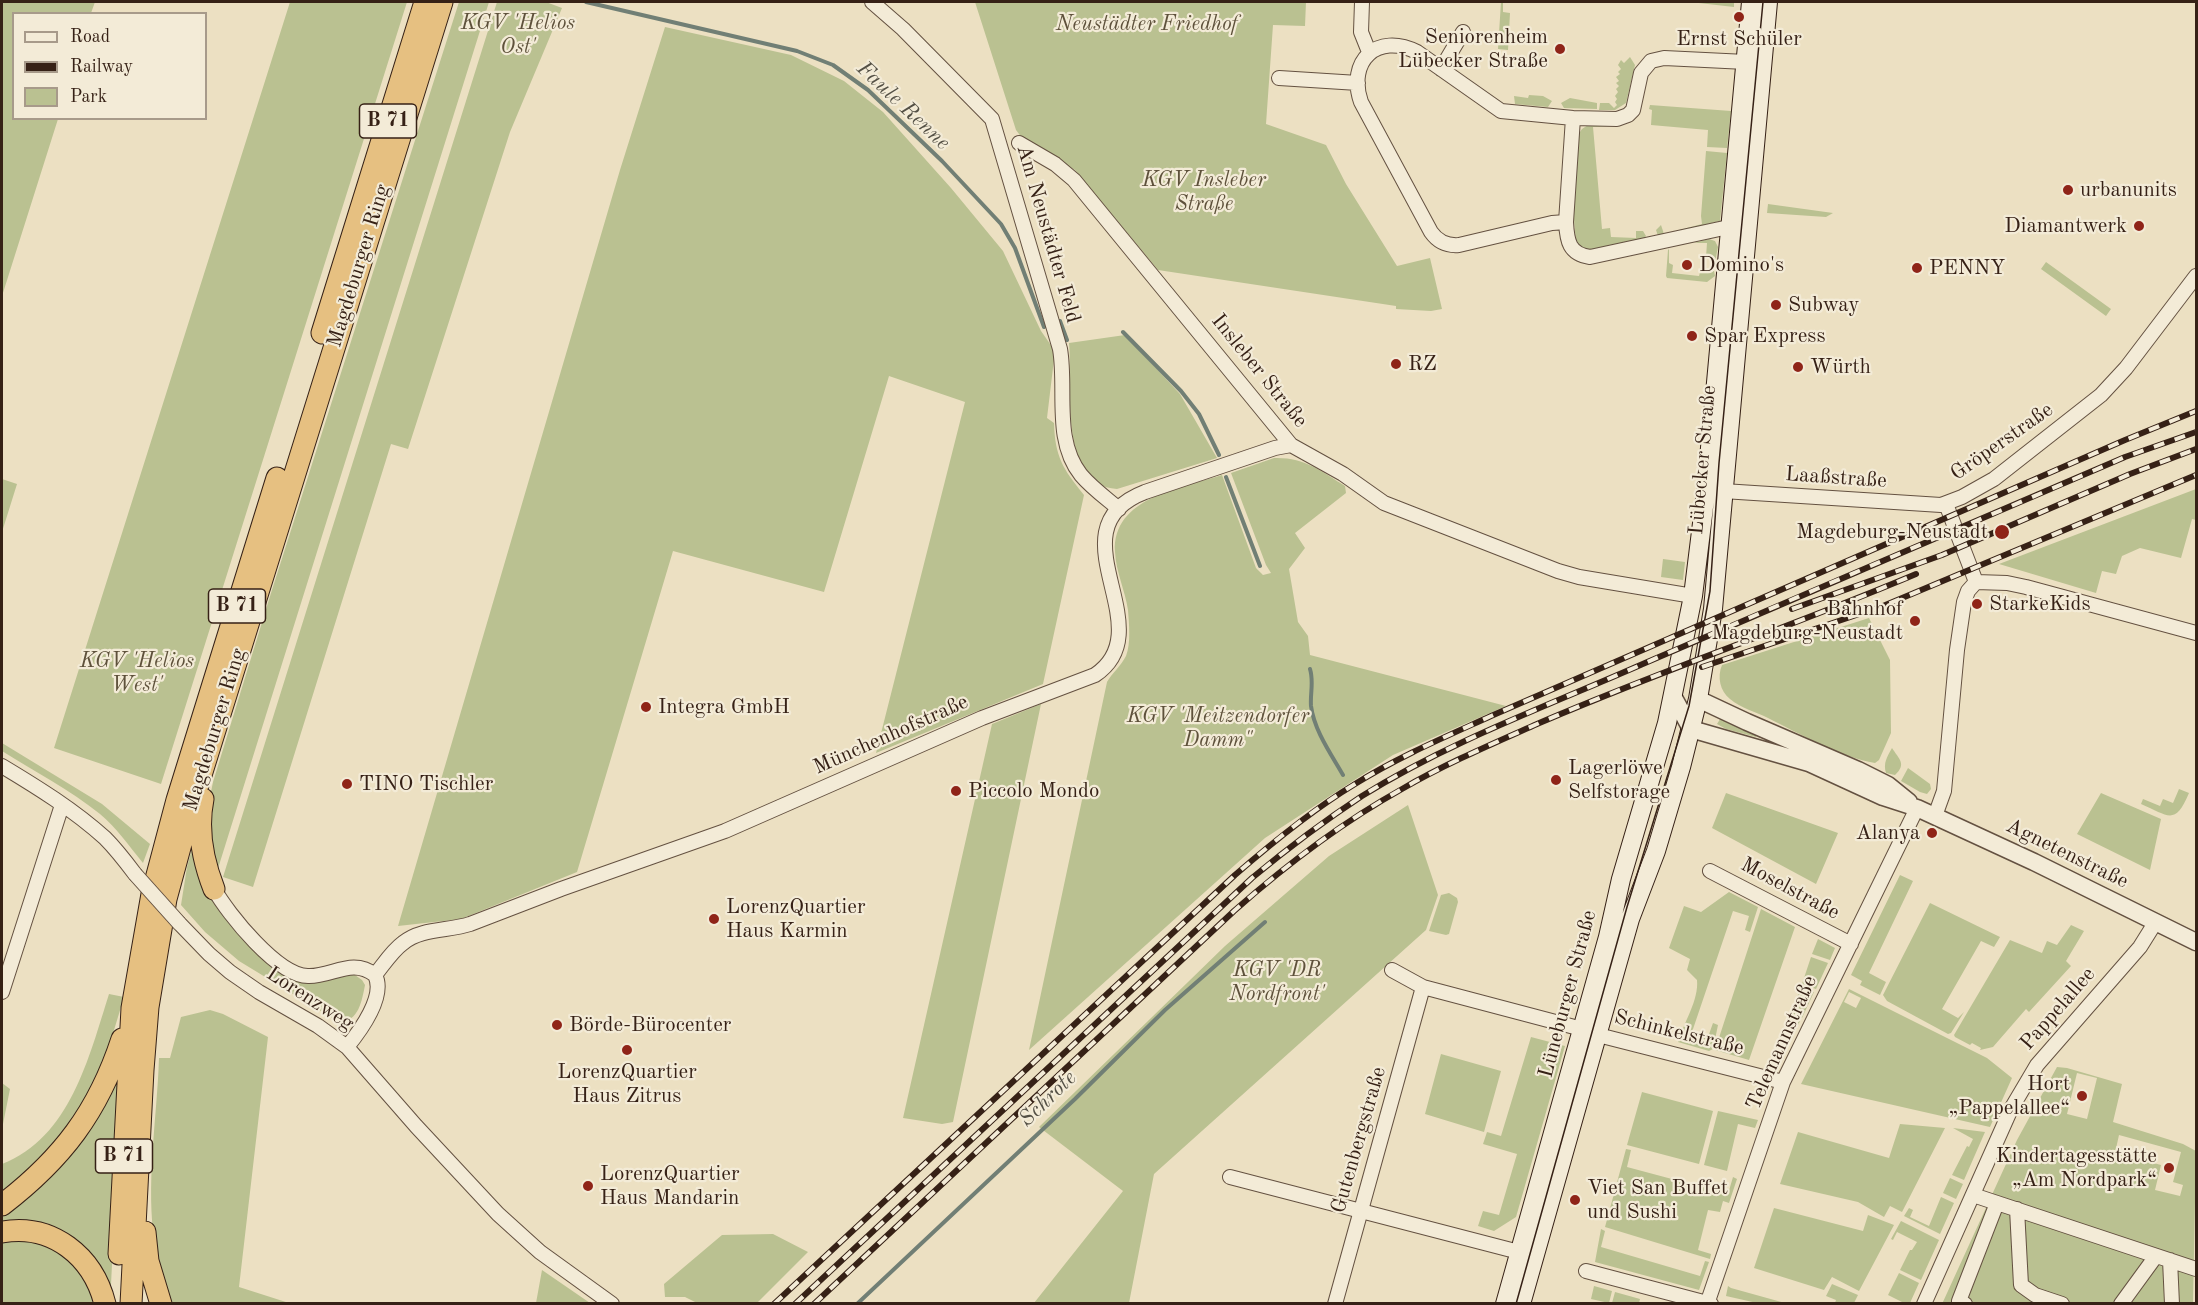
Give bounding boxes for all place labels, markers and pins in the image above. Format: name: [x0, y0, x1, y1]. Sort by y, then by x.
marker: Ernst Schüler: [1732, 10, 1746, 24]
place label: Seniorenheim Lübecker Straße: [1398, 24, 1548, 74]
place label: Ernst Schüler: [1676, 26, 1802, 52]
marker: Seniorenheim Lübecker Straße: [1553, 42, 1567, 56]
place label: urbanunits: [2080, 177, 2177, 203]
marker: urbanunits: [2061, 183, 2075, 197]
place label: Diamantwerk: [2004, 213, 2127, 239]
marker: Diamantwerk: [2132, 219, 2146, 233]
place label: Domino's: [1699, 252, 1784, 278]
place label: PENNY: [1929, 255, 2005, 281]
marker: Domino's: [1680, 258, 1694, 272]
marker: PENNY: [1910, 261, 1924, 275]
place label: Subway: [1788, 292, 1859, 318]
marker: Subway: [1769, 298, 1783, 312]
place label: Spar Express: [1704, 323, 1826, 349]
marker: Spar Express: [1685, 329, 1699, 343]
place label: RZ: [1408, 351, 1437, 377]
place label: Würth: [1810, 354, 1871, 380]
marker: RZ: [1389, 357, 1403, 371]
marker: Würth: [1791, 360, 1805, 374]
place label: Magdeburg-Neustadt: [1796, 519, 1988, 545]
marker: Magdeburg-Neustadt: [1993, 523, 2011, 541]
place label: StarkeKids: [1989, 591, 2091, 617]
place label: Bahnhof Magdeburg-Neustadt: [1711, 596, 1903, 646]
marker: StarkeKids: [1970, 597, 1984, 611]
marker: Bahnhof Magdeburg-Neustadt: [1908, 614, 1922, 628]
place label: Integra GmbH: [658, 694, 790, 720]
marker: Integra GmbH: [639, 700, 653, 714]
place label: Lagerlöwe Selfstorage: [1568, 755, 1670, 805]
place label: TINO Tischler: [359, 771, 493, 797]
marker: Lagerlöwe Selfstorage: [1549, 773, 1563, 787]
marker: TINO Tischler: [340, 777, 354, 791]
place label: Piccolo Mondo: [968, 778, 1099, 804]
marker: Piccolo Mondo: [949, 784, 963, 798]
place label: Alanya: [1856, 820, 1920, 846]
marker: Alanya: [1925, 826, 1939, 840]
place label: LorenzQuartier Haus Karmin: [726, 894, 866, 944]
marker: LorenzQuartier Haus Karmin: [707, 912, 721, 926]
place label: Börde-Bürocenter: [569, 1012, 731, 1038]
marker: Börde-Bürocenter: [550, 1018, 564, 1032]
marker: LorenzQuartier Haus Zitrus: [620, 1043, 634, 1057]
place label: LorenzQuartier Haus Zitrus: [557, 1059, 697, 1109]
place label: Hort „Pappelallee“: [1949, 1071, 2070, 1121]
marker: Hort „Pappelallee“: [2075, 1089, 2089, 1103]
place label: Kindertagesstätte „Am Nordpark“: [1996, 1143, 2157, 1193]
place label: LorenzQuartier Haus Mandarin: [600, 1161, 740, 1211]
marker: Kindertagesstätte „Am Nordpark“: [2162, 1161, 2176, 1175]
place label: Viet San Buffet und Sushi: [1587, 1175, 1728, 1225]
marker: LorenzQuartier Haus Mandarin: [581, 1179, 595, 1193]
marker: Viet San Buffet und Sushi: [1568, 1193, 1582, 1207]

